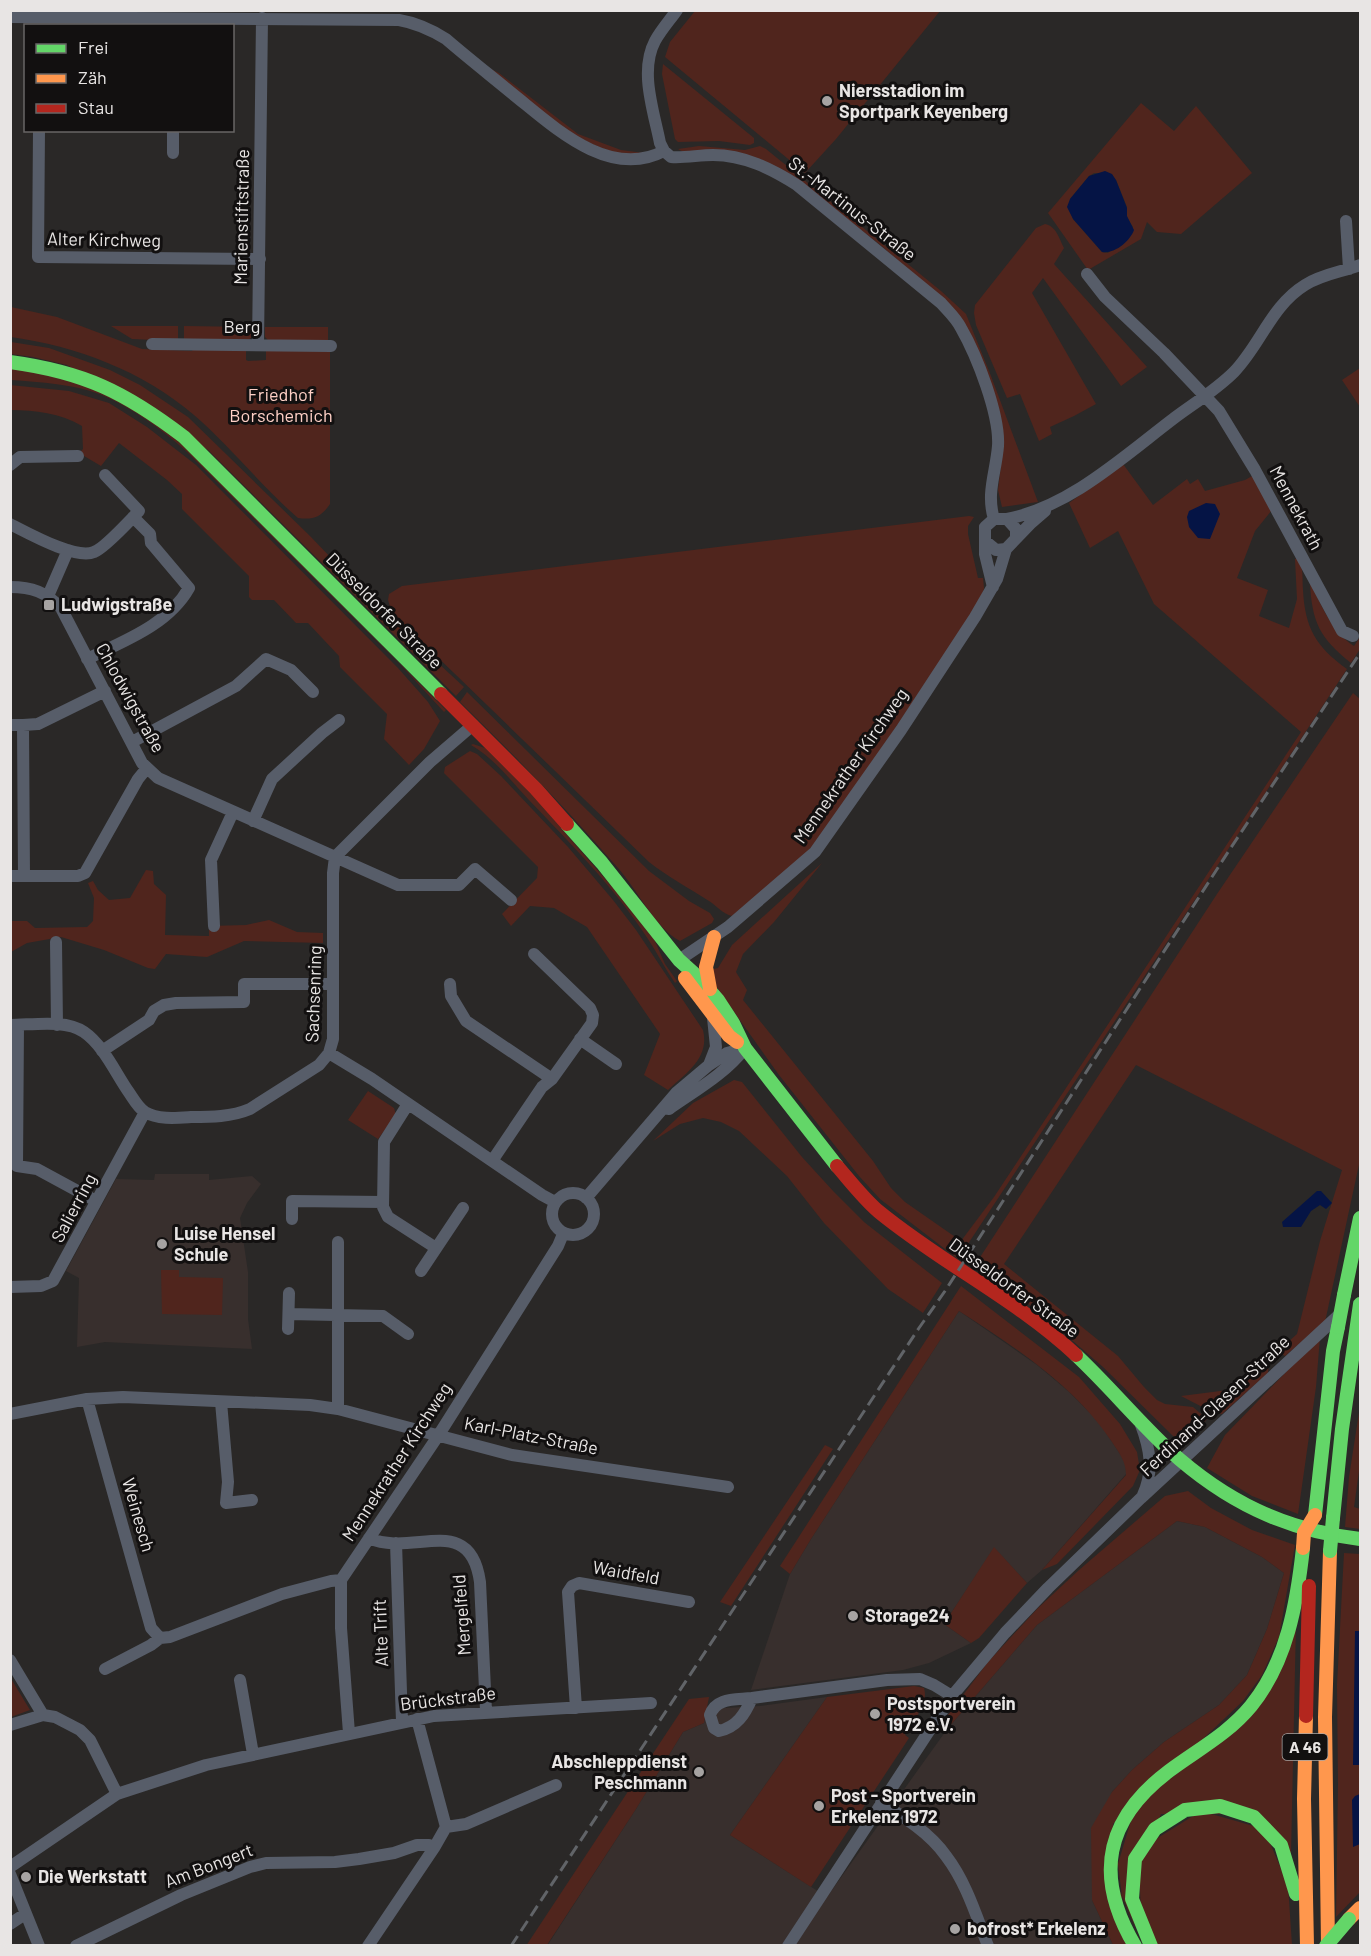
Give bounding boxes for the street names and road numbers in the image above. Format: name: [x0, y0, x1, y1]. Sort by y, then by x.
street label: Marienstiftstraße: [229, 149, 253, 285]
street label: St.-Martinus-Straße: [784, 151, 921, 265]
street label: Alter Kirchweg: [47, 227, 161, 251]
street label: Berg: [224, 315, 260, 337]
street label: Mennekrath: [1266, 462, 1328, 553]
street label: Düsseldorfer Straße: [322, 548, 447, 673]
street label: Chlodwigstraße: [92, 639, 170, 756]
street label: Mennekrather Kirchweg: [788, 683, 912, 847]
street label: Sachsenring: [300, 945, 326, 1043]
street label: Salierring: [46, 1169, 100, 1246]
street label: Düsseldorfer Straße: [945, 1233, 1084, 1342]
street label: Ferdinand-Clasen-Straße: [1135, 1330, 1294, 1480]
street label: Mennekrather Kirchweg: [337, 1378, 456, 1545]
street label: Karl-Platz-Straße: [462, 1411, 600, 1459]
street label: Weinesch: [118, 1475, 160, 1554]
street label: Waidfeld: [591, 1555, 661, 1589]
street label: Mergelfeld: [447, 1574, 475, 1656]
street label: Alte Trift: [368, 1599, 392, 1667]
street label: Brückstraße: [399, 1681, 497, 1715]
road number: A 46: [1282, 1734, 1328, 1760]
street label: Am Bongert: [161, 1838, 256, 1892]

